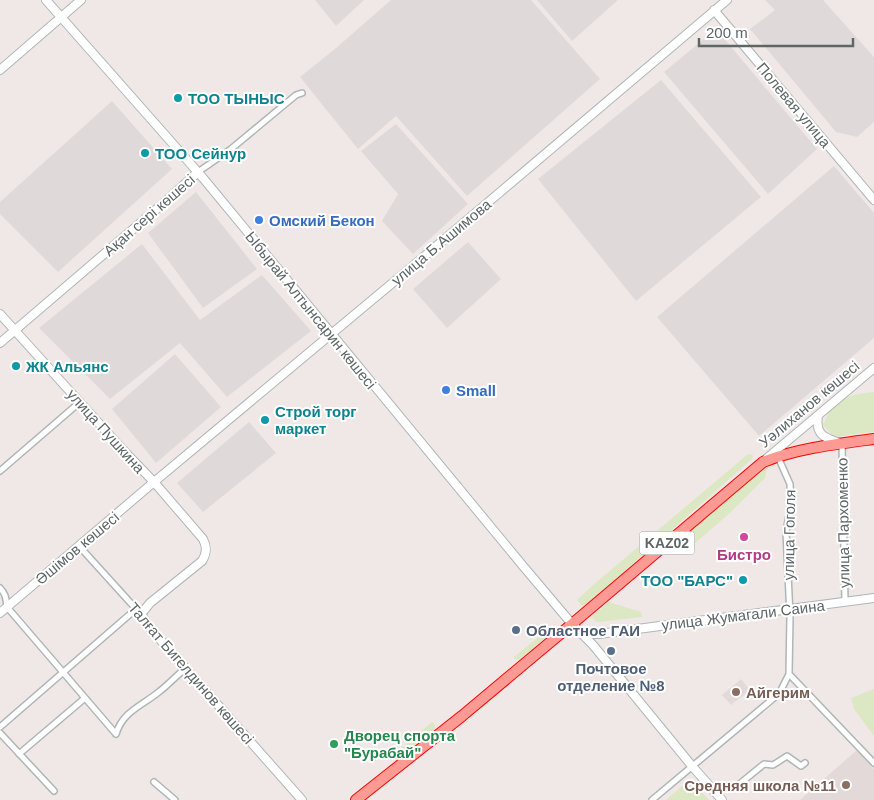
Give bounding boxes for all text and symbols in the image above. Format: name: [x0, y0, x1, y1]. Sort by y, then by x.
scale bar: [699, 15, 853, 47]
text: 200 m: [706, 24, 748, 41]
street label: Полевая улица: [754, 59, 835, 151]
place label: ТОО ТЫНЫС: [188, 90, 285, 107]
marker: ТОО ТЫНЫС: [172, 92, 184, 104]
place label: ТОО Сейнур: [155, 145, 246, 162]
marker: ТОО Сейнур: [139, 147, 151, 159]
street label: Ақан сері көшесі: [100, 171, 198, 259]
street label: улица Б.Ашимова: [388, 195, 495, 289]
place label: Омский Бекон: [269, 212, 375, 229]
marker: Омский Бекон: [253, 214, 265, 226]
street label: Ыбырай Алтынсарин көшесі: [242, 228, 380, 392]
street label: Уәлиханов көшесі: [755, 357, 863, 451]
place label: ЖК Альянс: [25, 358, 109, 375]
marker: ЖК Альянс: [10, 360, 22, 372]
place label: Small: [456, 382, 496, 399]
marker: Small: [440, 384, 452, 396]
street label: улица Пушкина: [64, 385, 149, 477]
place label: Строй торг маркет: [275, 403, 357, 437]
marker: Строй торг маркет: [259, 414, 271, 426]
street label: улица Пархоменко: [833, 458, 853, 588]
street label: улица Гоголя: [780, 489, 798, 581]
street label: Әшімов көшесі: [32, 508, 122, 588]
marker: Бистро: [738, 531, 750, 543]
road number: KАZ02: [640, 532, 694, 554]
place label: Бистро: [717, 546, 771, 563]
place label: ТОО "БАРС": [641, 572, 733, 589]
marker: ТОО "БАРС": [737, 574, 749, 586]
street label: улица Жумагали Саина: [660, 596, 826, 633]
street label: Талғат Бигелдинов көшесі: [125, 599, 257, 747]
place label: Областное ГАИ: [526, 622, 640, 639]
marker: Областное ГАИ: [510, 624, 522, 636]
marker: Почтовое отделение №8: [605, 645, 617, 657]
place label: Почтовое отделение №8: [557, 660, 665, 694]
place label: Айгерим: [746, 684, 810, 701]
marker: Айгерим: [730, 686, 742, 698]
place label: Дворец спорта "Бурабай": [344, 727, 456, 761]
marker: Дворец спорта "Бурабай": [328, 738, 340, 750]
place label: Средняя школа №11: [684, 777, 836, 794]
marker: Средняя школа №11: [840, 779, 852, 791]

